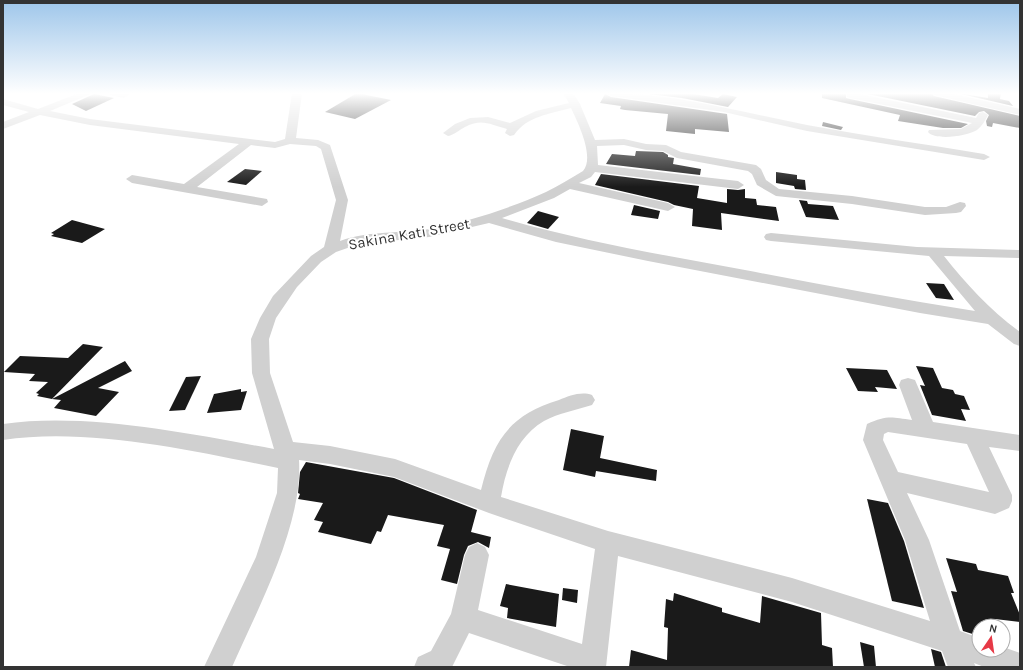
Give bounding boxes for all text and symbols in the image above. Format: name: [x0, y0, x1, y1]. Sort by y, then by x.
street label: Sakina Kati Street: [347, 214, 472, 254]
north arrow: [971, 618, 1011, 658]
text: N: [988, 622, 998, 636]

